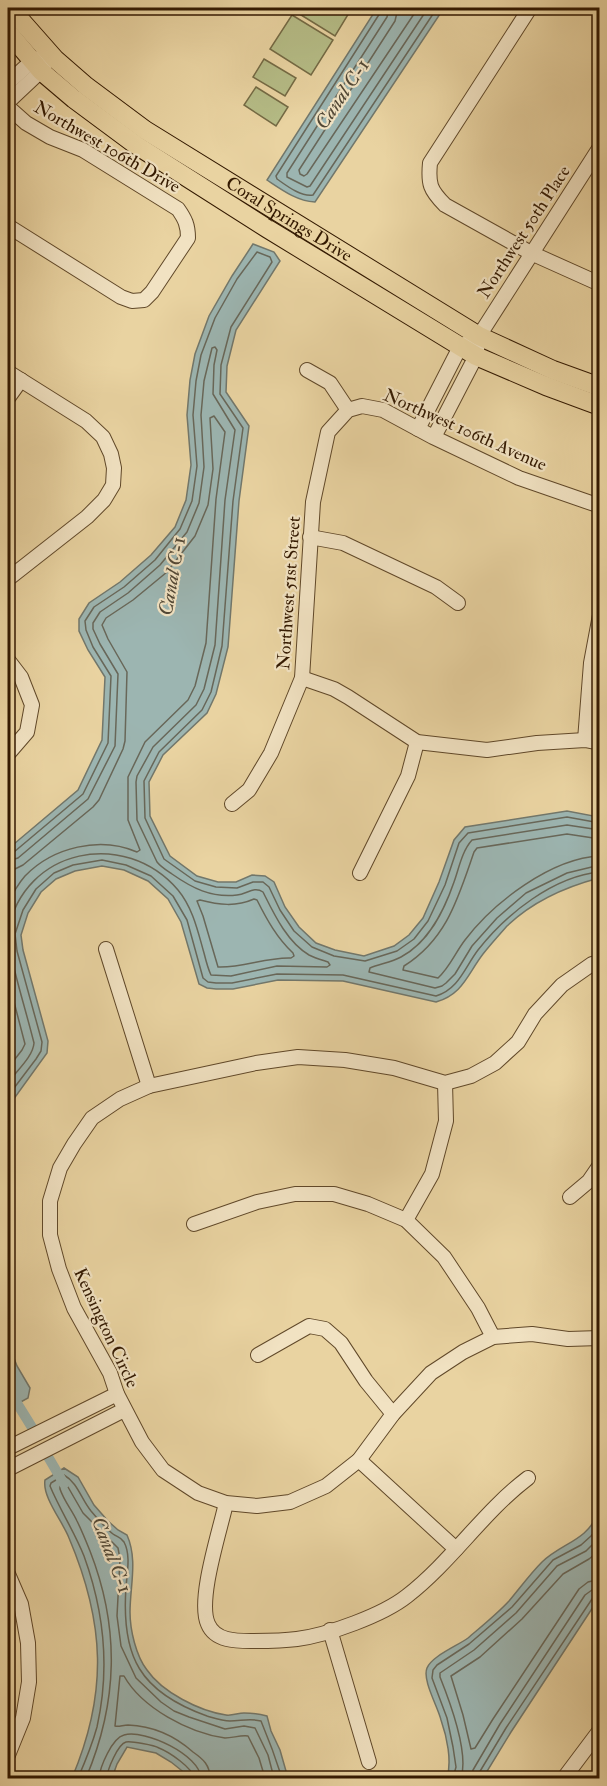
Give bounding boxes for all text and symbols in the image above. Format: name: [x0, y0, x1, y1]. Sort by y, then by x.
water label: Canal C-1: [309, 54, 375, 134]
street label: Northwest 106th Drive: [30, 96, 185, 199]
street label: Northwest 50th Place: [472, 161, 576, 303]
street label: Coral Springs Drive: [222, 171, 357, 267]
street label: Northwest 106th Avenue: [380, 384, 551, 477]
street label: Northwest 51st Street: [272, 515, 306, 671]
water label: Canal C-1: [153, 534, 191, 618]
street label: Kensington Circle: [68, 1264, 144, 1392]
water label: Canal C-1: [86, 1513, 138, 1597]

